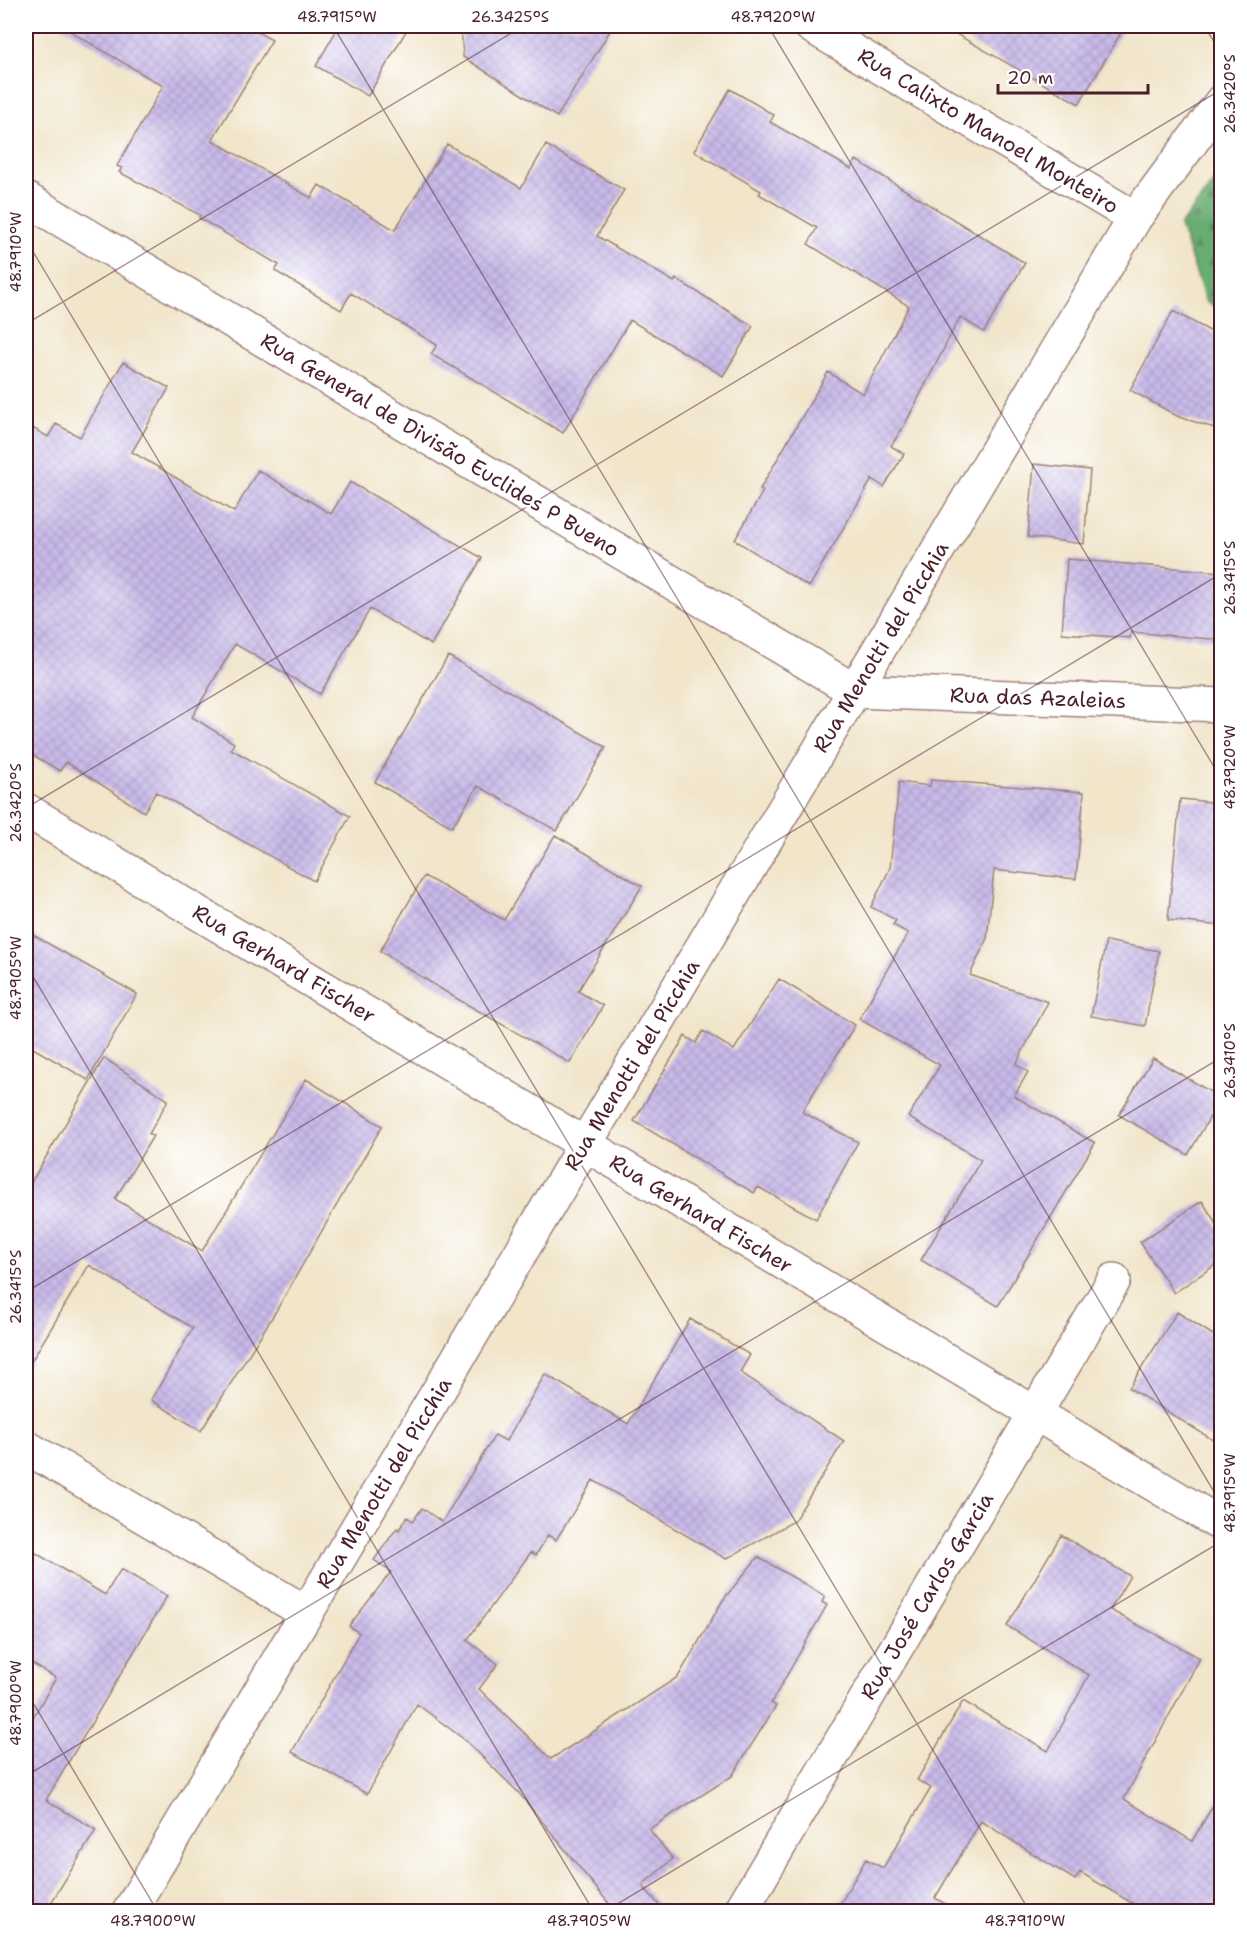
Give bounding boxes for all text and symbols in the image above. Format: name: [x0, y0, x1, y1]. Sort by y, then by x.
text: 48.7915°W: [297, 7, 377, 27]
text: 26.3425°S: [471, 7, 549, 27]
text: 48.7920°W: [731, 7, 815, 27]
street label: Rua Calixto Manoel Monteiro: [852, 42, 1124, 220]
text: 26.3420°S: [1220, 54, 1240, 134]
scale bar: [998, 57, 1148, 95]
text: 20 m: [1007, 66, 1053, 90]
text: 48.7910°W: [6, 211, 26, 293]
street label: Rua General de Divisão Euclides P Bueno: [255, 326, 625, 564]
street label: Rua Menotti del Picchia: [807, 536, 955, 758]
text: 26.3415°S: [1220, 541, 1240, 615]
street label: Rua das Azaleias: [949, 681, 1127, 715]
text: 48.7920°W: [1220, 725, 1240, 809]
text: 26.3420°S: [6, 763, 26, 843]
street label: Rua Gerhard Fischer: [187, 898, 381, 1030]
text: 48.7905°W: [6, 936, 26, 1020]
street label: Rua Menotti del Picchia: [558, 954, 706, 1176]
text: 26.3410°S: [1220, 1023, 1240, 1099]
street label: Rua Gerhard Fischer: [604, 1148, 798, 1280]
text: 26.3415°S: [6, 1250, 26, 1324]
street label: Rua Menotti del Picchia: [310, 1372, 458, 1594]
text: 48.7915°W: [1220, 1453, 1240, 1533]
street label: Rua José Carlos Garcia: [854, 1487, 1000, 1705]
text: 48.7900°W: [6, 1660, 26, 1746]
text: 48.7900°W: [110, 1911, 196, 1931]
text: 48.7905°W: [547, 1911, 631, 1931]
text: 48.7910°W: [984, 1911, 1066, 1931]

